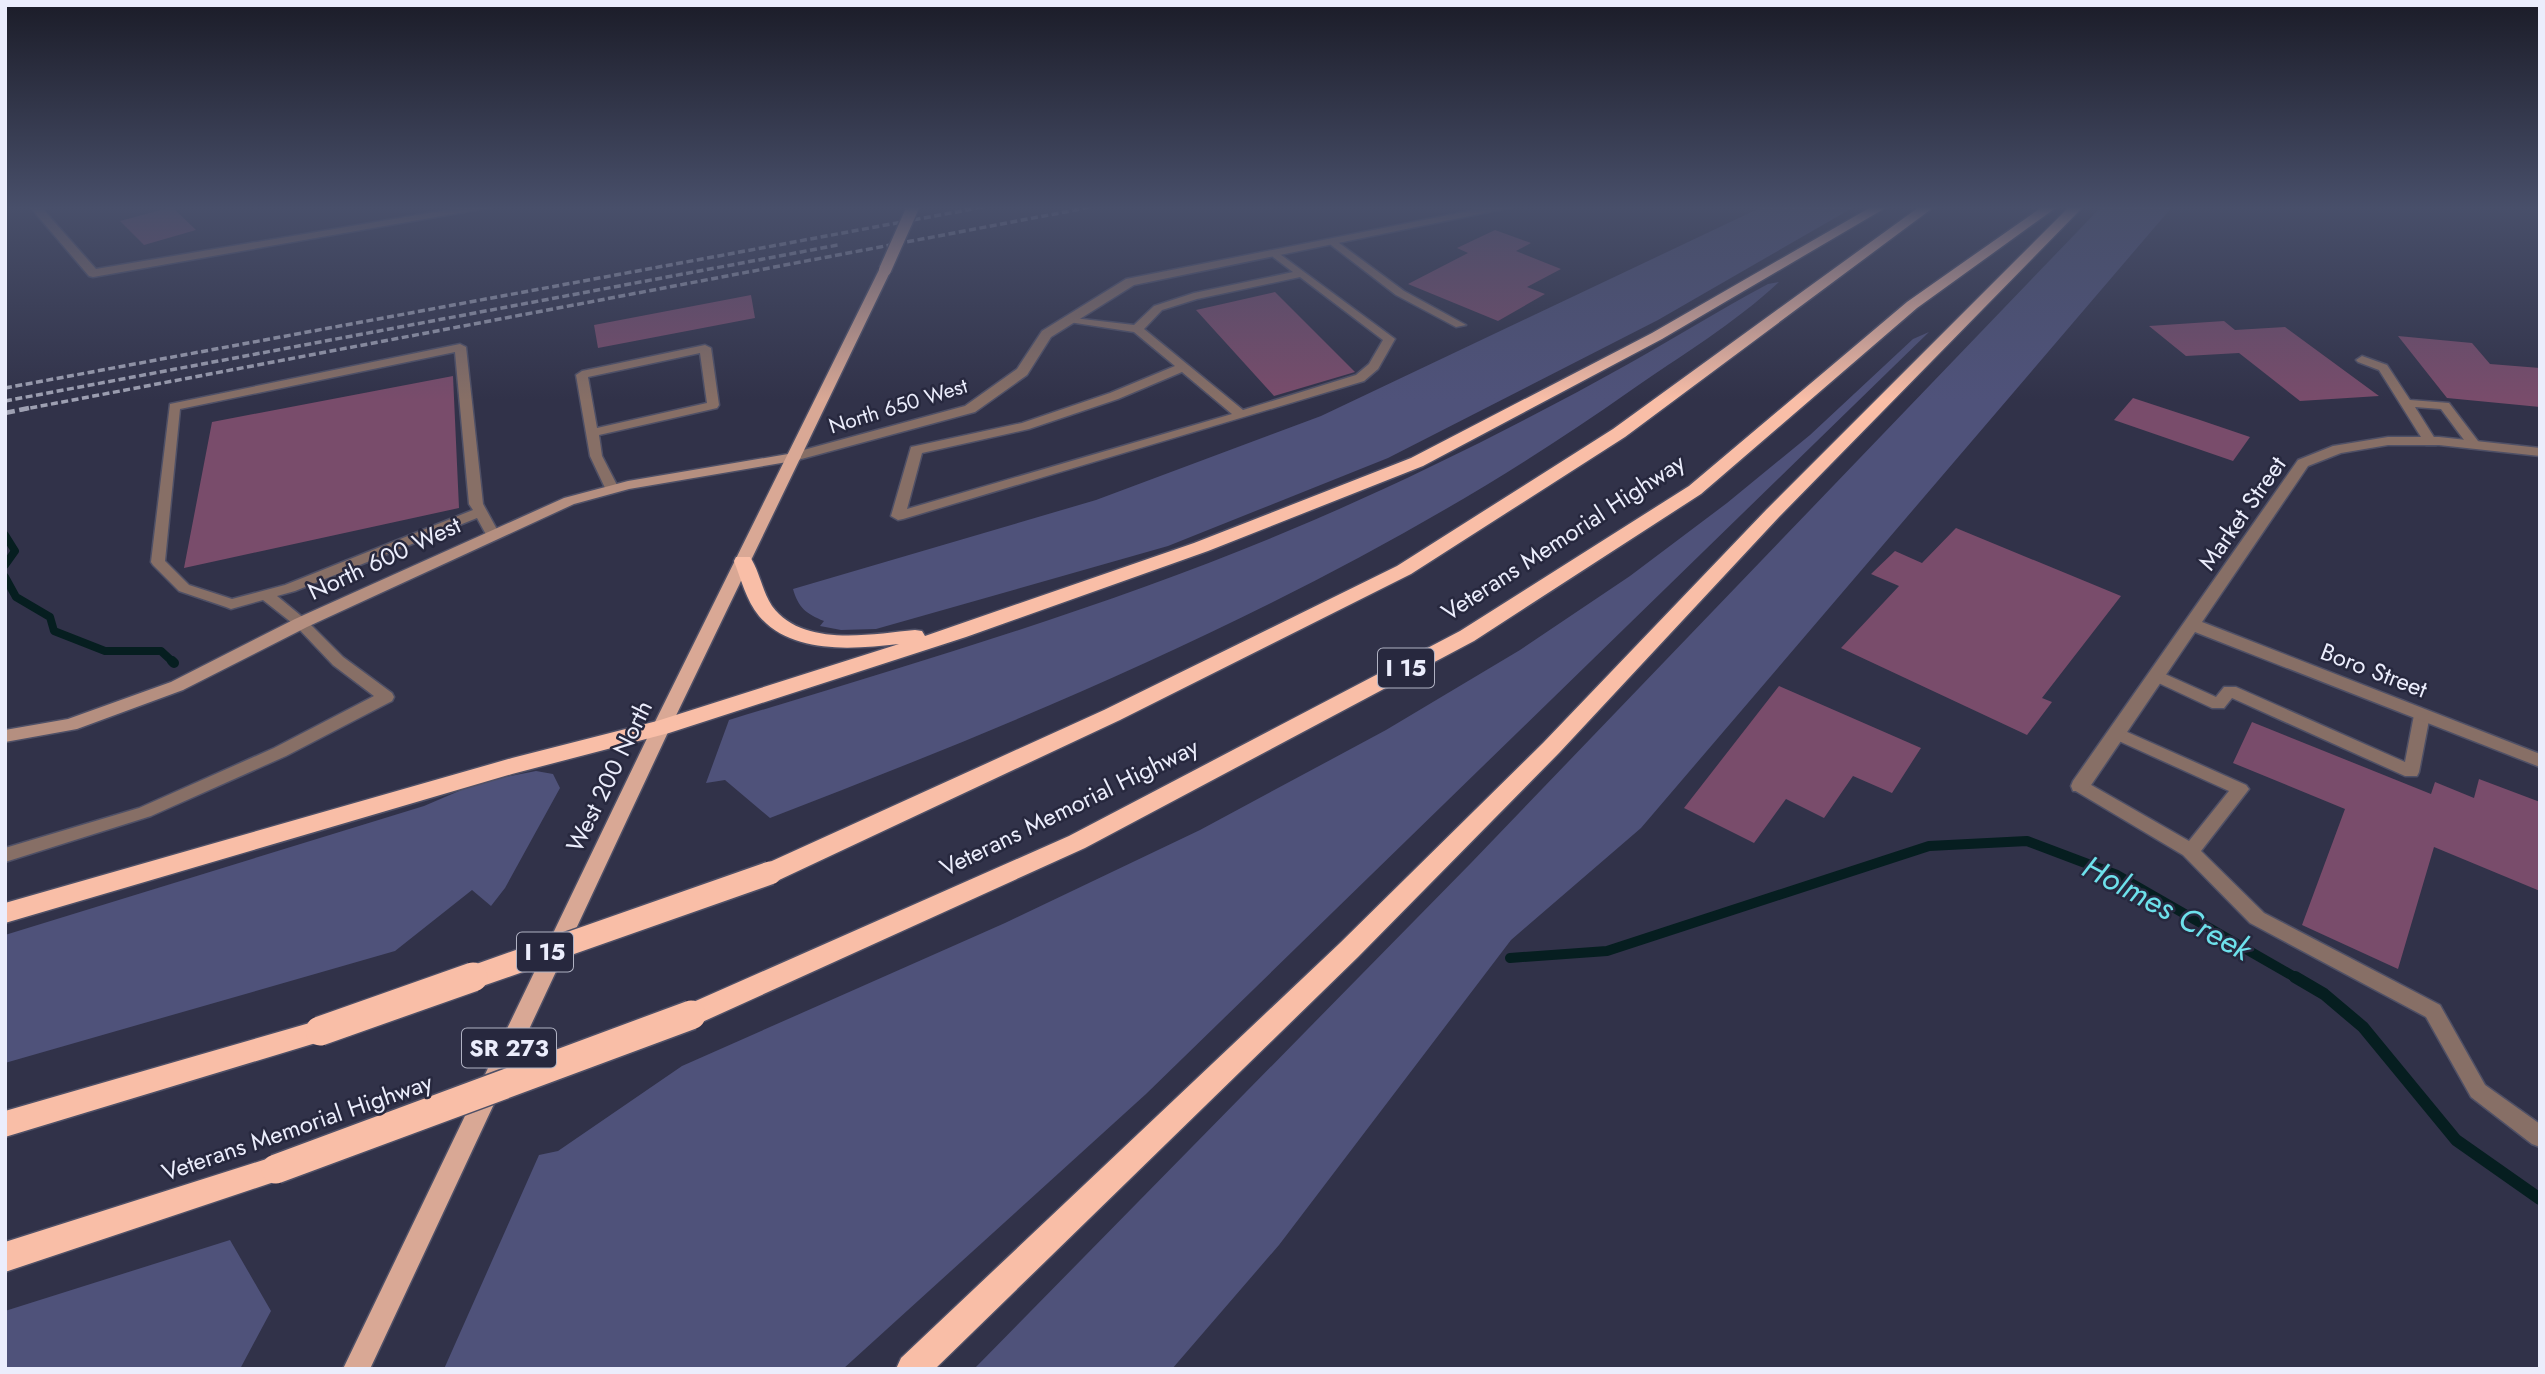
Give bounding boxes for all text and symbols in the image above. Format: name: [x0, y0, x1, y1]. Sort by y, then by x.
street label: North 650 West: [825, 371, 971, 441]
street label: Veterans Memorial Highway: [1434, 445, 1692, 629]
street label: Market Street: [2190, 449, 2294, 577]
street label: North 600 West: [302, 507, 466, 609]
street label: Boro Street: [2315, 634, 2433, 706]
road number: I 15: [1378, 648, 1434, 688]
street label: West 200 North: [557, 694, 661, 858]
street label: Veterans Memorial Highway: [934, 729, 1205, 885]
water label: Holmes Creek: [2074, 844, 2261, 973]
road number: I 15: [517, 932, 573, 972]
road number: SR 273: [462, 1028, 556, 1068]
street label: Veterans Memorial Highway: [157, 1064, 437, 1190]

